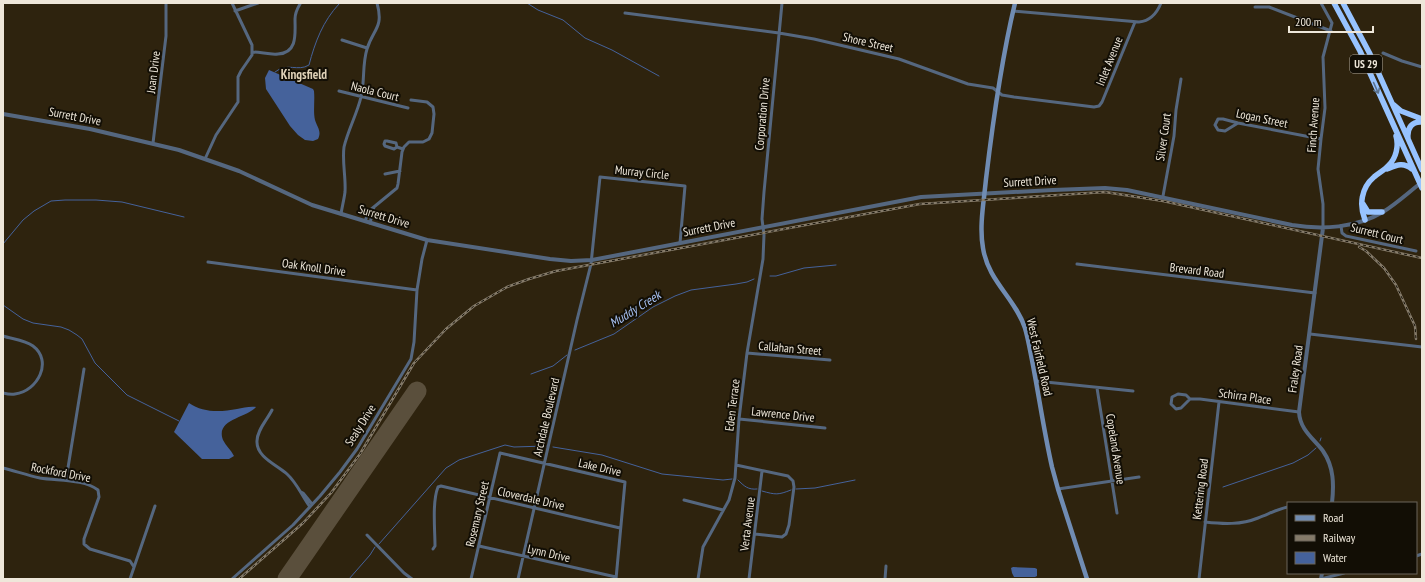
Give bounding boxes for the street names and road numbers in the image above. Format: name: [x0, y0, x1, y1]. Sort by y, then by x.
street label: Shore Street: [841, 29, 895, 55]
street label: Inlet Avenue: [1092, 34, 1126, 88]
street label: Joan Drive: [143, 50, 163, 95]
road number: US 29: [1350, 55, 1382, 73]
street label: Corporation Drive: [751, 77, 773, 151]
street label: Naola Court: [349, 78, 401, 104]
street label: Finch Avenue: [1304, 97, 1322, 153]
street label: Surrett Drive: [48, 104, 102, 128]
street label: Logan Street: [1235, 105, 1290, 131]
street label: Silver Court: [1152, 111, 1174, 162]
street label: Murray Circle: [614, 162, 670, 182]
street label: Surrett Drive: [1003, 172, 1057, 190]
street label: Surrett Drive: [357, 201, 411, 231]
street label: Surrett Drive: [682, 215, 736, 239]
street label: Surrett Court: [1349, 219, 1405, 247]
street label: Oak Knoll Drive: [281, 255, 347, 279]
street label: Brevard Road: [1169, 259, 1225, 281]
street label: West Fairfield Road: [1024, 317, 1056, 397]
street label: Callahan Street: [758, 338, 823, 358]
street label: Fraley Road: [1284, 344, 1306, 394]
street label: Archdale Boulevard: [530, 376, 562, 458]
street label: Eden Terrace: [721, 378, 743, 432]
street label: Schirra Place: [1218, 385, 1272, 407]
street label: Sealy Drive: [341, 401, 379, 449]
street label: Lawrence Drive: [751, 403, 815, 425]
street label: Copeland Avenue: [1103, 413, 1129, 485]
street label: Lake Drive: [577, 455, 623, 479]
street label: Kettering Road: [1189, 458, 1211, 520]
street label: Rockford Drive: [30, 459, 92, 485]
street label: Rosemary Street: [462, 479, 492, 548]
street label: Cloverdale Drive: [496, 483, 566, 513]
street label: Verta Avenue: [736, 496, 758, 553]
street label: Lynn Drive: [526, 541, 572, 565]

